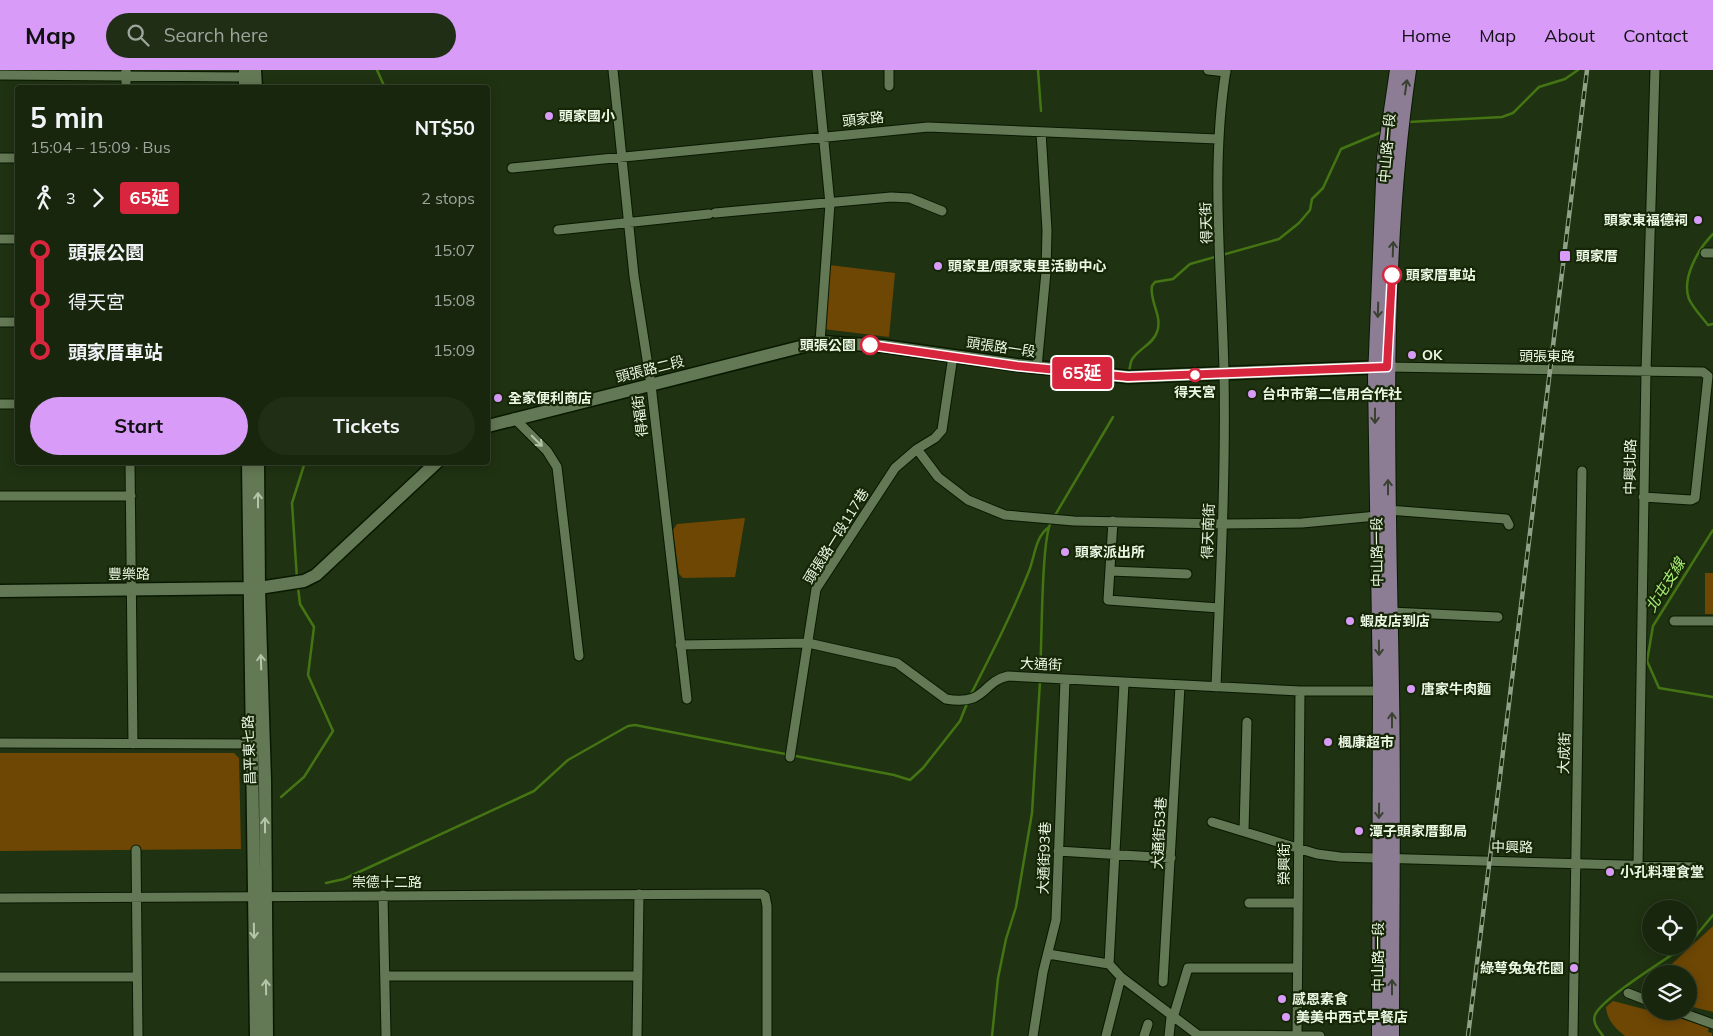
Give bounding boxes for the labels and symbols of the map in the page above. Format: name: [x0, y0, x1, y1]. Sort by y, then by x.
one-way arrow: [1401, 79, 1411, 95]
place label: 頭家國小: [559, 107, 615, 125]
street label: 頭家路: [841, 108, 885, 130]
marker: 頭家國小: [543, 110, 555, 122]
street label: 中山路一段: [1375, 112, 1399, 184]
street label: 得天街: [1196, 202, 1216, 244]
place label: 頭家東福德祠: [1604, 211, 1688, 229]
marker: 頭家東福德祠: [1692, 214, 1704, 226]
one-way arrow: [1388, 241, 1398, 257]
place label: 頭家厝: [1576, 247, 1618, 265]
marker: 頭家厝: [1558, 249, 1572, 263]
place label: 頭家里/頭家東里活動中心: [948, 257, 1106, 275]
marker: 頭家里/頭家東里活動中心: [932, 260, 944, 272]
marker: 頭家厝車站: [1382, 265, 1402, 285]
place label: 頭家厝車站: [1406, 266, 1476, 284]
one-way arrow: [1373, 302, 1383, 318]
street label: 頭張路一段: [965, 333, 1037, 361]
marker: 頭張公園: [860, 335, 880, 355]
place label: 頭張公園: [800, 336, 856, 354]
place label: OK: [1422, 346, 1443, 364]
street label: 頭張東路: [1519, 347, 1575, 365]
marker: OK: [1406, 349, 1418, 361]
street label: 頭張路二段: [614, 352, 686, 386]
line badge: 65延: [1053, 357, 1111, 389]
marker: 得天宮: [1188, 368, 1202, 382]
place label: 得天宮: [1174, 383, 1216, 401]
place label: 台中市第二信用合作社: [1262, 385, 1402, 403]
marker: 台中市第二信用合作社: [1246, 388, 1258, 400]
place label: 全家便利商店: [508, 389, 592, 407]
marker: 全家便利商店: [492, 392, 504, 404]
street label: 得福街: [629, 394, 651, 438]
one-way arrow: [1370, 407, 1380, 423]
one-way arrow: [531, 435, 544, 447]
street label: 中興北路: [1621, 439, 1639, 495]
one-way arrow: [1383, 480, 1393, 496]
street label: 頭張路一段117巷: [799, 485, 873, 587]
one-way arrow: [253, 492, 263, 508]
street label: 得天南街: [1198, 503, 1218, 559]
street label: 中山路一段: [1367, 517, 1387, 587]
place label: 頭家派出所: [1075, 543, 1145, 561]
marker: 頭家派出所: [1059, 546, 1071, 558]
water label: 北屯支線: [1641, 553, 1690, 615]
street label: 豐樂路: [108, 565, 150, 583]
place label: 蝦皮店到店: [1360, 612, 1430, 630]
marker: 蝦皮店到店: [1344, 615, 1356, 627]
one-way arrow: [1374, 640, 1384, 656]
street label: 大通街: [1020, 654, 1062, 674]
one-way arrow: [257, 655, 266, 671]
place label: 唐家牛肉麵: [1421, 680, 1491, 698]
marker: 唐家牛肉麵: [1405, 683, 1417, 695]
one-way arrow: [1387, 712, 1397, 728]
street label: 昌平東七路: [239, 715, 259, 785]
street label: 大成街: [1554, 732, 1574, 774]
place label: 楓康超市: [1338, 733, 1394, 751]
marker: 楓康超市: [1322, 736, 1334, 748]
street label: 大通街53巷: [1148, 796, 1170, 870]
one-way arrow: [1374, 802, 1383, 818]
one-way arrow: [260, 817, 270, 834]
street label: 大通街93巷: [1034, 821, 1054, 895]
place label: 潭子頭家厝郵局: [1369, 822, 1467, 840]
marker: 潭子頭家厝郵局: [1353, 825, 1365, 837]
street label: 中興路: [1491, 838, 1533, 856]
street label: 榮興街: [1275, 843, 1293, 885]
place label: 小孔料理食堂: [1620, 863, 1704, 881]
marker: 小孔料理食堂: [1604, 866, 1616, 878]
street label: 崇德十二路: [352, 873, 422, 891]
one-way arrow: [249, 922, 259, 939]
street label: 中山路一段: [1369, 922, 1387, 992]
place label: 綠萼兔兔花園: [1480, 959, 1564, 977]
marker: 綠萼兔兔花園: [1568, 962, 1580, 974]
one-way arrow: [261, 980, 271, 996]
one-way arrow: [1387, 980, 1397, 996]
place label: 感恩素食: [1292, 990, 1348, 1008]
marker: 感恩素食: [1276, 993, 1288, 1005]
place label: 美美中西式早餐店: [1296, 1008, 1408, 1026]
marker: 美美中西式早餐店: [1280, 1011, 1292, 1023]

